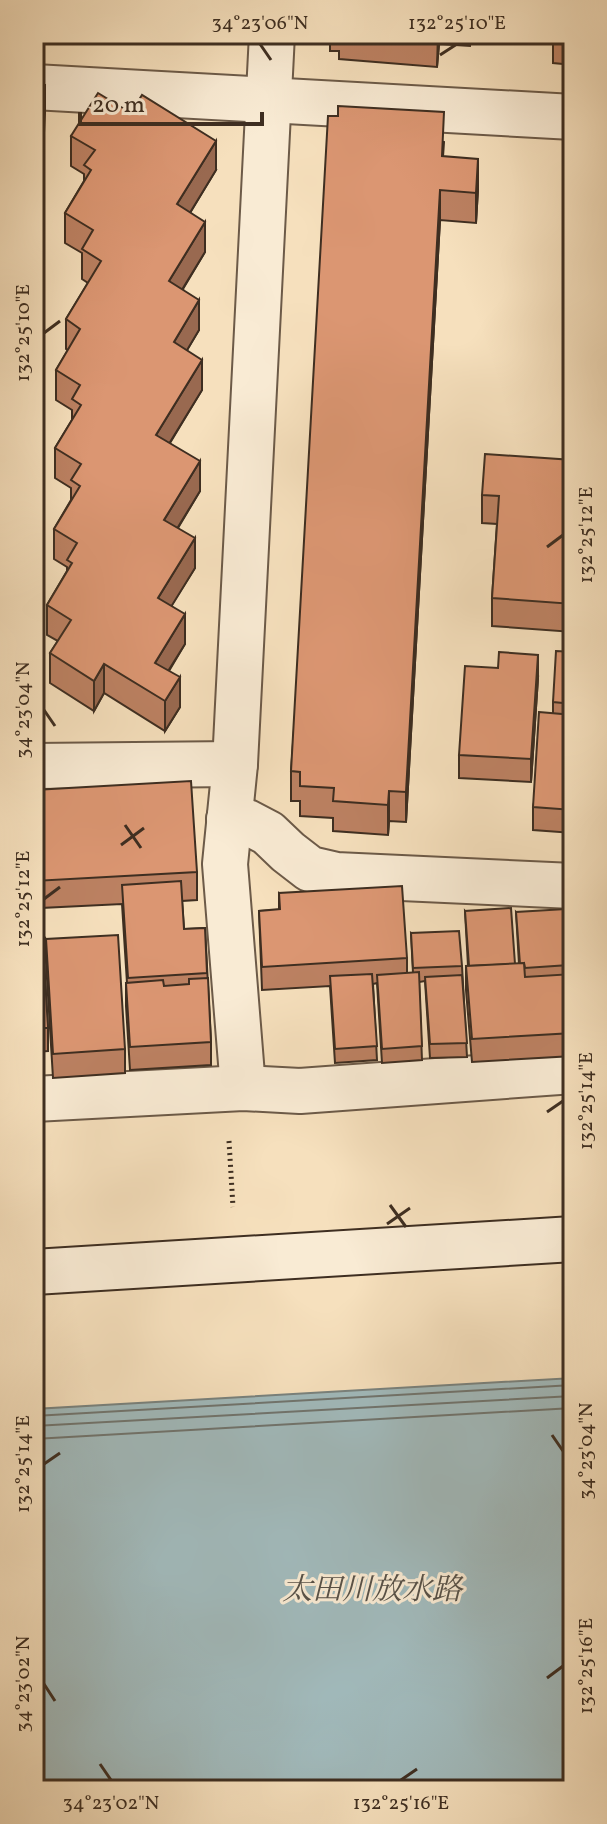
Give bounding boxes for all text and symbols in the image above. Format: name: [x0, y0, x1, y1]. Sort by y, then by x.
text: 34°23'06"N: [212, 10, 309, 38]
text: 132°25'10"E: [408, 10, 506, 38]
scale bar: [80, 76, 262, 126]
text: 20 m: [92, 89, 145, 123]
text: 132°25'10"E: [10, 284, 38, 382]
text: 132°25'12"E: [573, 487, 601, 583]
text: 34°23'04"N: [10, 661, 38, 759]
text: 132°25'12"E: [10, 851, 38, 947]
text: 132°25'14"E: [573, 1052, 601, 1150]
text: 34°23'04"N: [573, 1402, 601, 1500]
text: 132°25'14"E: [10, 1415, 38, 1513]
water label: 太田川放水路: [282, 1570, 464, 1612]
text: 132°25'16"E: [573, 1618, 601, 1714]
text: 34°23'02"N: [10, 1635, 38, 1732]
text: 34°23'02"N: [63, 1790, 160, 1818]
text: 132°25'16"E: [353, 1790, 449, 1818]

